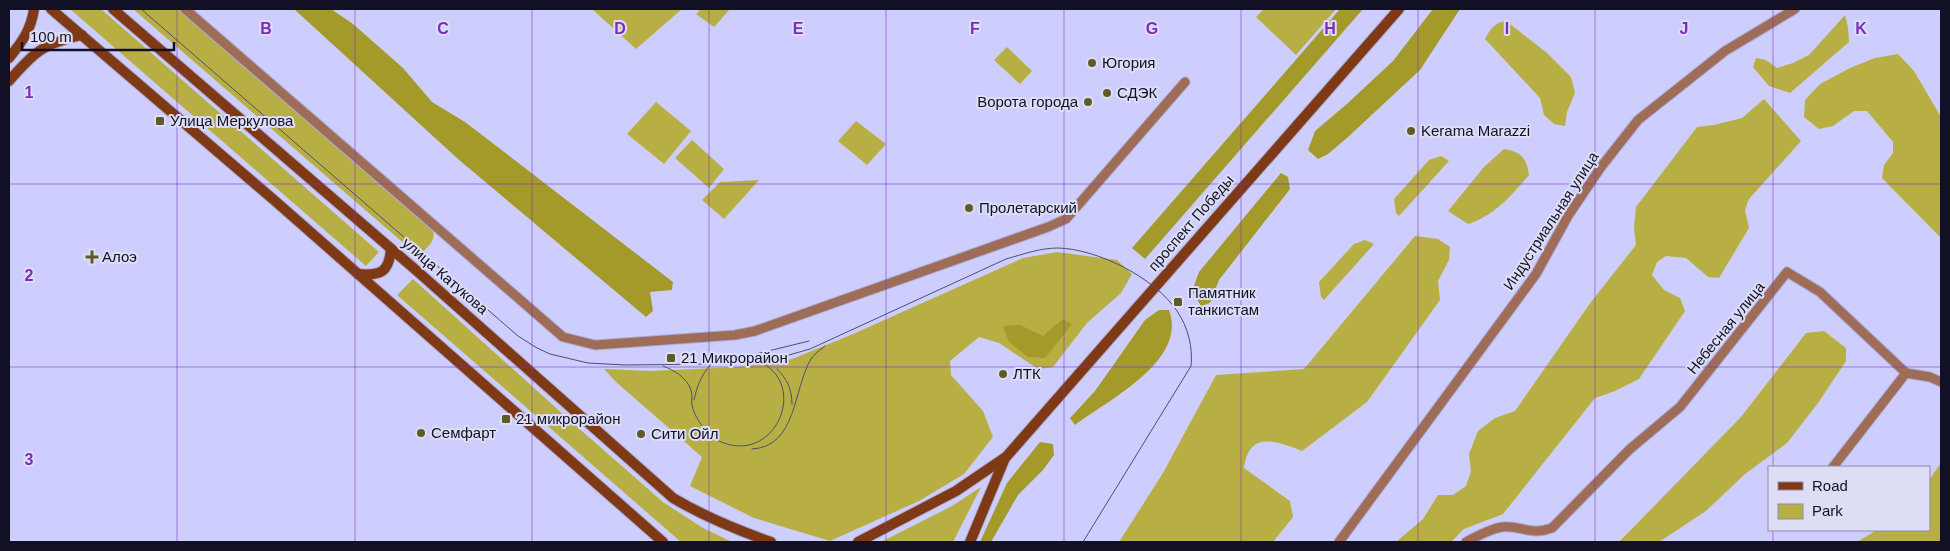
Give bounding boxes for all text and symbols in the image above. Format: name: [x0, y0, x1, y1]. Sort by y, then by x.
scale bar: [22, 20, 175, 52]
text: B: [260, 20, 272, 37]
text: C: [437, 20, 449, 37]
text: D: [614, 20, 626, 37]
text: E: [793, 20, 804, 37]
text: F: [970, 20, 980, 37]
text: G: [1146, 20, 1158, 37]
text: H: [1324, 20, 1336, 37]
text: I: [1505, 20, 1509, 37]
text: J: [1680, 20, 1688, 37]
text: K: [1855, 20, 1867, 37]
text: 100 m: [30, 28, 72, 45]
place label: Югория: [1102, 54, 1155, 71]
marker: Югория: [1086, 57, 1098, 69]
text: 1: [25, 84, 34, 101]
place label: СДЭК: [1117, 84, 1157, 101]
marker: СДЭК: [1101, 87, 1113, 99]
place label: Ворота города: [977, 93, 1079, 110]
marker: Ворота города: [1082, 96, 1094, 108]
place label: Улица Меркулова: [170, 112, 294, 129]
marker: Улица Меркулова: [154, 115, 166, 127]
place label: Kerama Marazzi: [1421, 122, 1530, 139]
marker: Kerama Marazzi: [1405, 125, 1417, 137]
street label: Индустриальная улица: [1500, 148, 1602, 293]
street label: проспект Победы: [1144, 171, 1237, 274]
place label: Пролетарский: [979, 199, 1077, 216]
marker: Пролетарский: [963, 202, 975, 214]
street label: улица Катукова: [399, 234, 492, 318]
place label: Алоэ: [102, 248, 137, 265]
marker: Алоэ: [86, 251, 98, 263]
text: 2: [25, 267, 34, 284]
street label: Небесная улица: [1683, 278, 1768, 377]
place label: Памятник танкистам: [1188, 284, 1259, 318]
marker: Памятник танкистам: [1172, 296, 1184, 308]
place label: 21 Микрорайон: [681, 349, 788, 366]
marker: 21 Микрорайон: [665, 352, 677, 364]
place label: ЛТК: [1013, 365, 1041, 382]
marker: ЛТК: [997, 368, 1009, 380]
place label: 21 микрорайон: [516, 410, 620, 427]
marker: 21 микрорайон: [500, 413, 512, 425]
place label: Семфарт: [431, 424, 496, 441]
place label: Сити Ойл: [651, 425, 718, 442]
marker: Семфарт: [415, 427, 427, 439]
marker: Сити Ойл: [635, 428, 647, 440]
text: 3: [25, 451, 34, 468]
legend: [1768, 466, 1930, 531]
text: Road: [1812, 477, 1848, 494]
text: Park: [1812, 502, 1843, 519]

